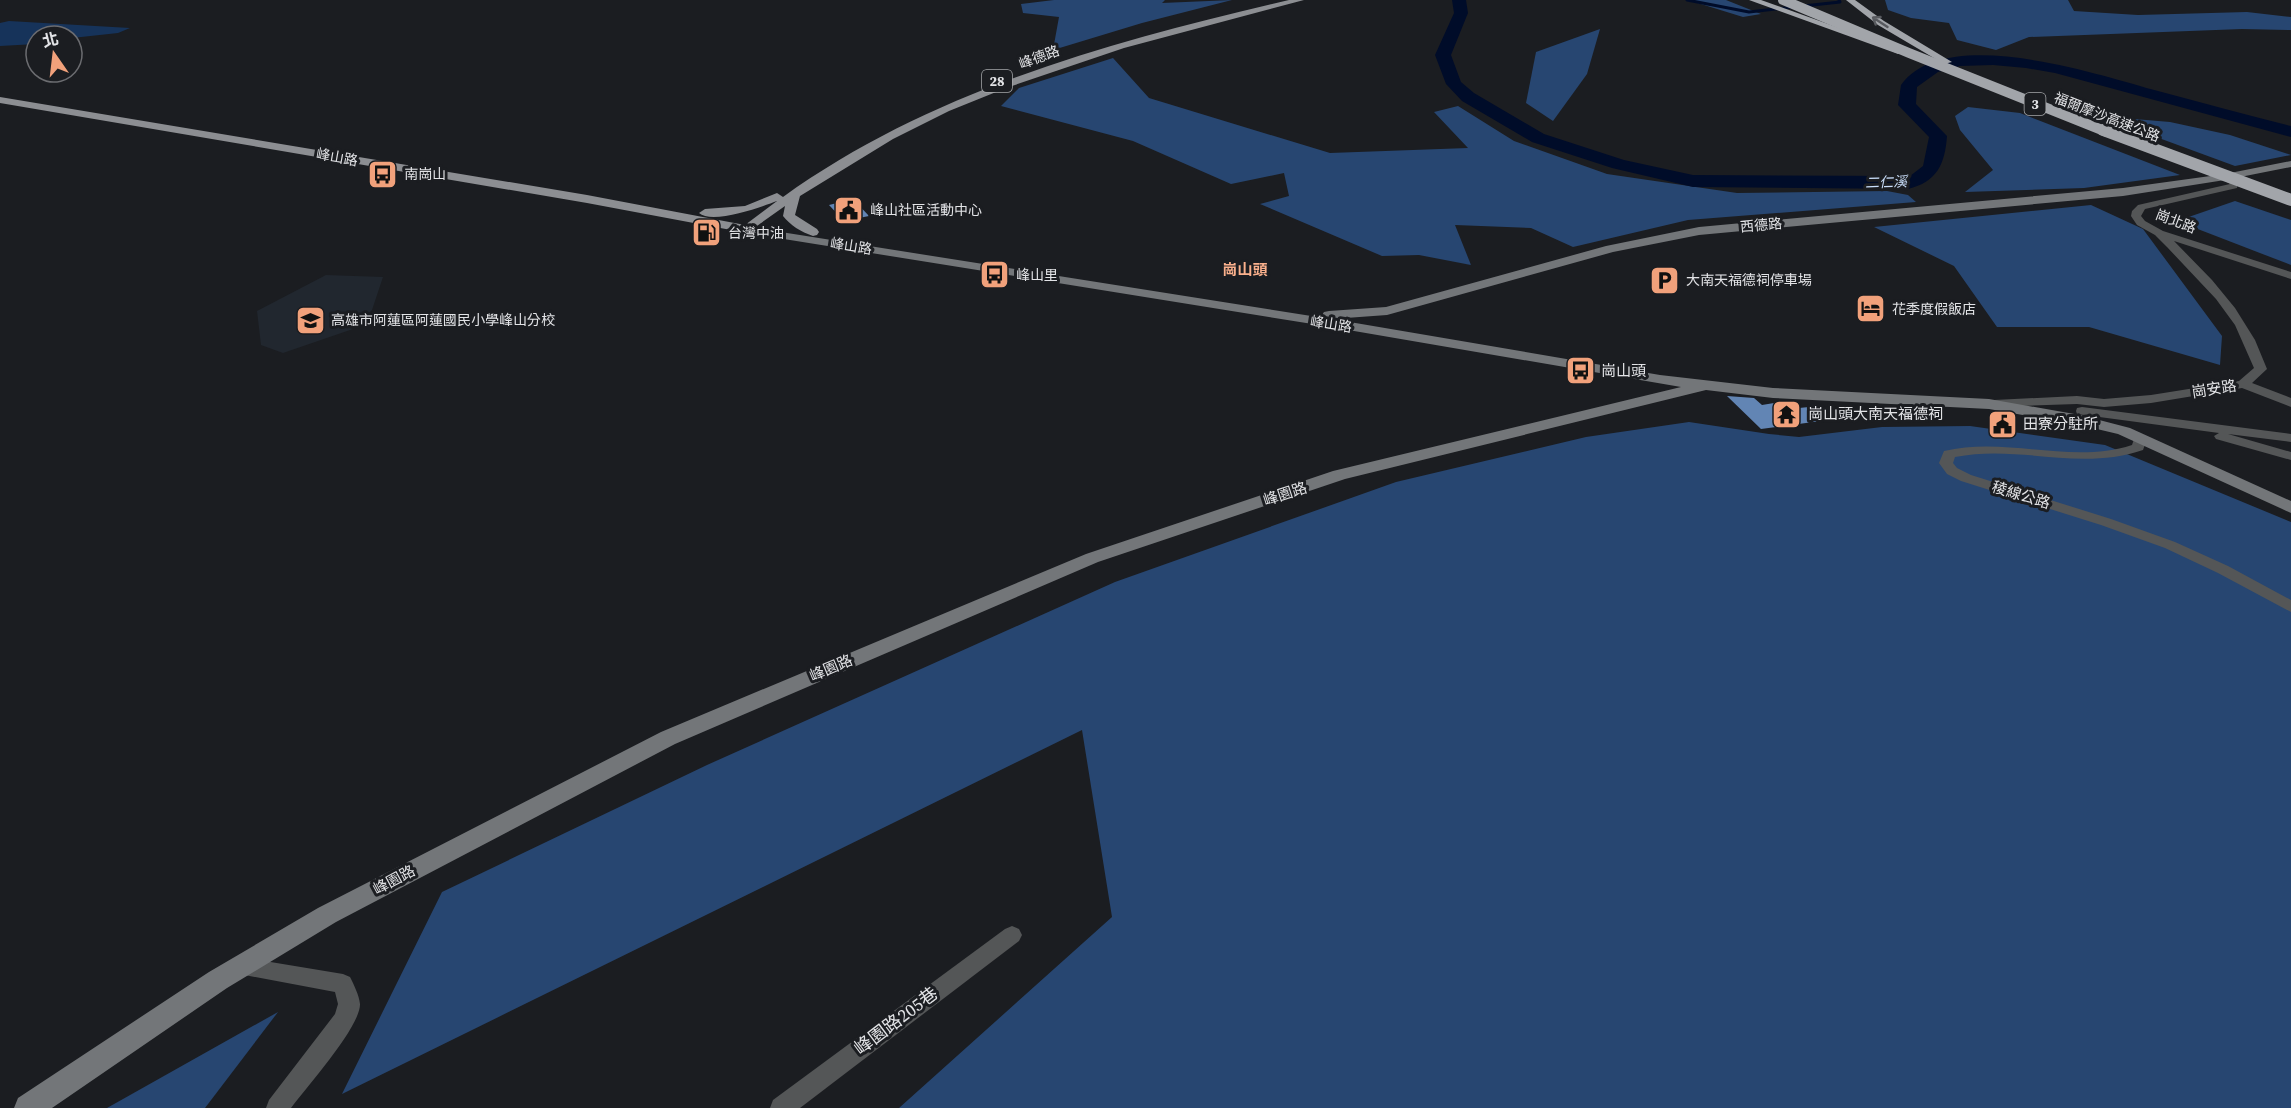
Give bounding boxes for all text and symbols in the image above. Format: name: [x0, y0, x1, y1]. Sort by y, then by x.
one-way arrow: [1871, 15, 1888, 28]
north arrow: [24, 24, 84, 84]
text: 北: [40, 27, 61, 52]
street label: 峰德路: [1016, 40, 1062, 74]
road number: 28: [982, 70, 1012, 92]
street label: 福爾摩沙高速公路: [2051, 88, 2163, 146]
road number: 3: [2024, 93, 2046, 115]
street label: 峰山路: [315, 144, 359, 170]
bus stop icon: 南崗山: [367, 158, 399, 190]
place label: 南崗山: [404, 164, 446, 184]
water label: 二仁溪: [1865, 171, 1909, 193]
public building icon: 峰山社區活動中心: [833, 194, 865, 226]
place label: 峰山社區活動中心: [870, 200, 982, 220]
street label: 崗北路: [2153, 204, 2199, 238]
street label: 西德路: [1739, 213, 1783, 237]
fuel station icon: 台灣中油: [691, 217, 723, 249]
place label: 台灣中油: [728, 223, 784, 243]
street label: 峰山路: [829, 233, 873, 259]
bus stop icon: 峰山里: [979, 259, 1011, 291]
district label: 崗山頭: [1222, 259, 1268, 280]
parking icon: 大南天福德祠停車場: [1649, 264, 1681, 296]
place label: 峰山里: [1016, 265, 1058, 285]
place label: 大南天福德祠停車場: [1686, 270, 1812, 290]
hotel icon: 花季度假飯店: [1855, 293, 1887, 325]
place label: 花季度假飯店: [1892, 299, 1976, 319]
school or university icon: 高雄市阿蓮區阿蓮國民小學峰山分校: [294, 304, 326, 336]
place label: 高雄市阿蓮區阿蓮國民小學峰山分校: [331, 310, 555, 330]
street label: 峰山路: [1309, 311, 1353, 337]
bus stop icon: 崗山頭: [1564, 355, 1596, 387]
place label: 崗山頭: [1601, 360, 1646, 381]
street label: 崗安路: [2190, 375, 2238, 402]
temple icon: 崗山頭大南天福德祠: [1771, 398, 1803, 430]
place label: 崗山頭大南天福德祠: [1808, 403, 1943, 424]
public building icon: 田寮分駐所: [1986, 408, 2018, 440]
place label: 田寮分駐所: [2023, 413, 2098, 434]
street label: 稜線公路: [1989, 476, 2053, 513]
street label: 峰園路: [1260, 477, 1309, 510]
street label: 峰園路: [806, 649, 856, 686]
street label: 峰園路: [369, 860, 419, 899]
street label: 峰園路205巷: [849, 981, 943, 1060]

